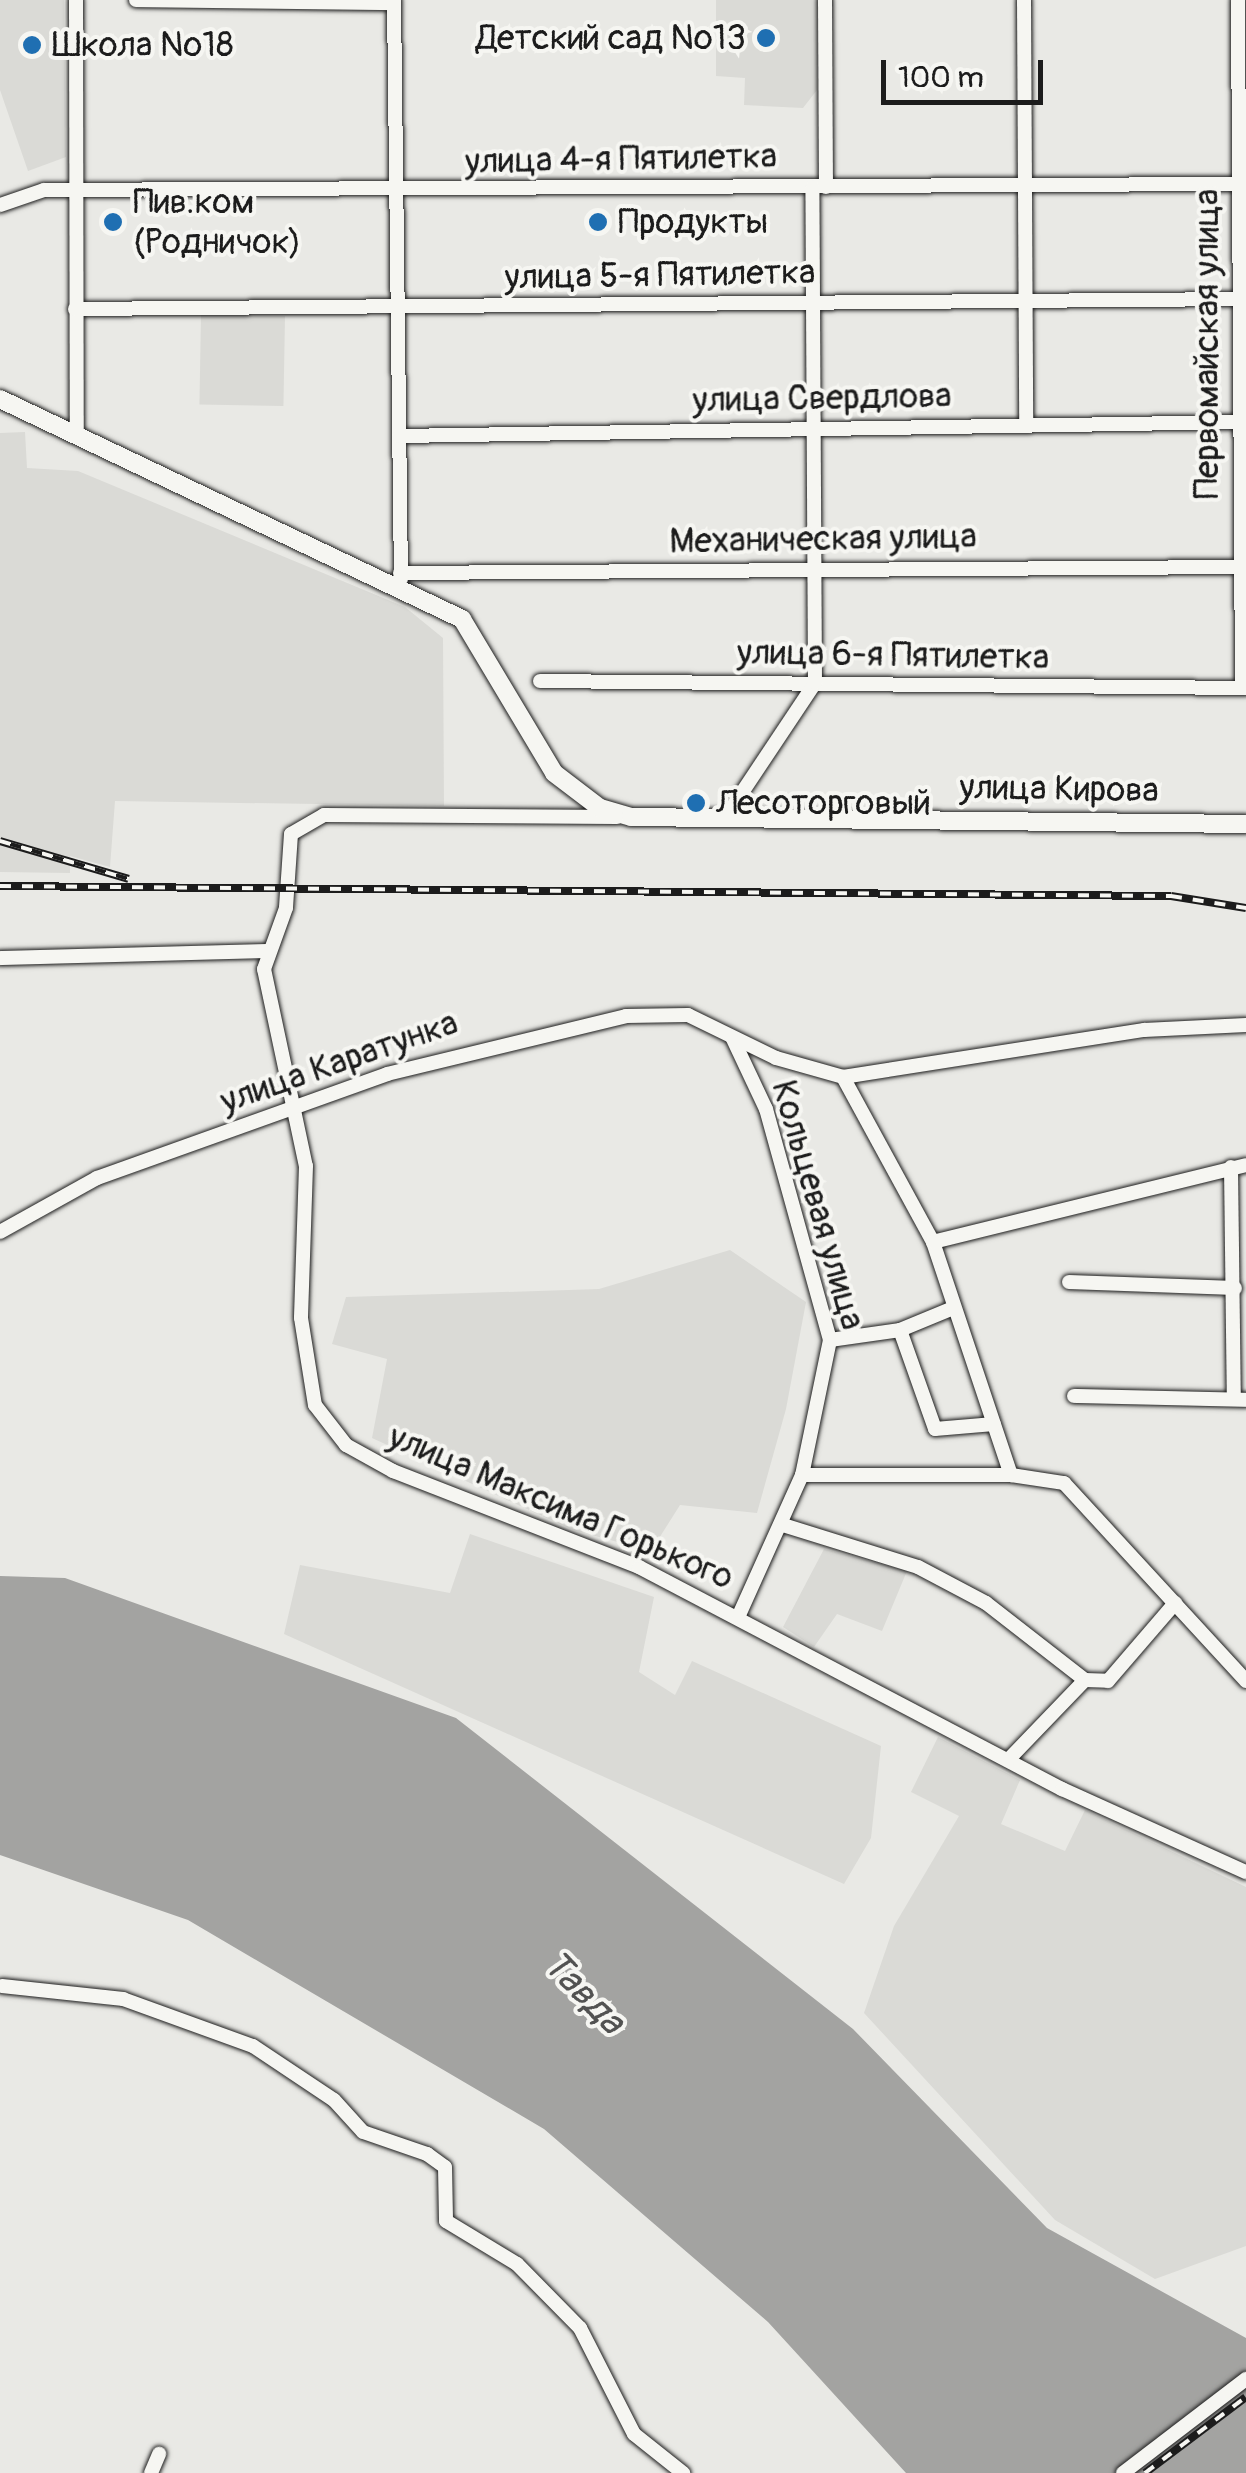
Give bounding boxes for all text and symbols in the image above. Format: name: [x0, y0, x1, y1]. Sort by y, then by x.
place label: Детский сад №13: [476, 17, 746, 59]
place label: Школа №18: [52, 24, 234, 66]
marker: Детский сад №13: [755, 27, 777, 49]
marker: Школа №18: [21, 34, 43, 56]
scale bar: [886, 40, 1048, 102]
text: 100 m: [898, 59, 984, 96]
street label: улица 4-я Пятилетка: [465, 135, 777, 183]
place label: Пив.ком (Родничок): [133, 181, 301, 263]
street label: Первомайская улица: [1186, 189, 1228, 499]
place label: Продукты: [618, 201, 768, 243]
marker: Пив.ком (Родничок): [102, 211, 124, 233]
marker: Продукты: [587, 211, 609, 233]
street label: улица 5-я Пятилетка: [504, 251, 816, 299]
street label: улица Свердлова: [692, 375, 952, 421]
street label: Механическая улица: [669, 515, 977, 563]
street label: улица 6-я Пятилетка: [737, 631, 1049, 679]
street label: улица Кирова: [959, 766, 1159, 812]
place label: Лесоторговый: [716, 782, 931, 824]
marker: Лесоторговый: [685, 792, 707, 814]
street label: улица Каратунка: [215, 1002, 463, 1122]
street label: Кольцевая улица: [762, 1076, 874, 1334]
street label: улица Максима Горького: [382, 1415, 740, 1599]
water label: Тавда: [533, 1942, 633, 2044]

